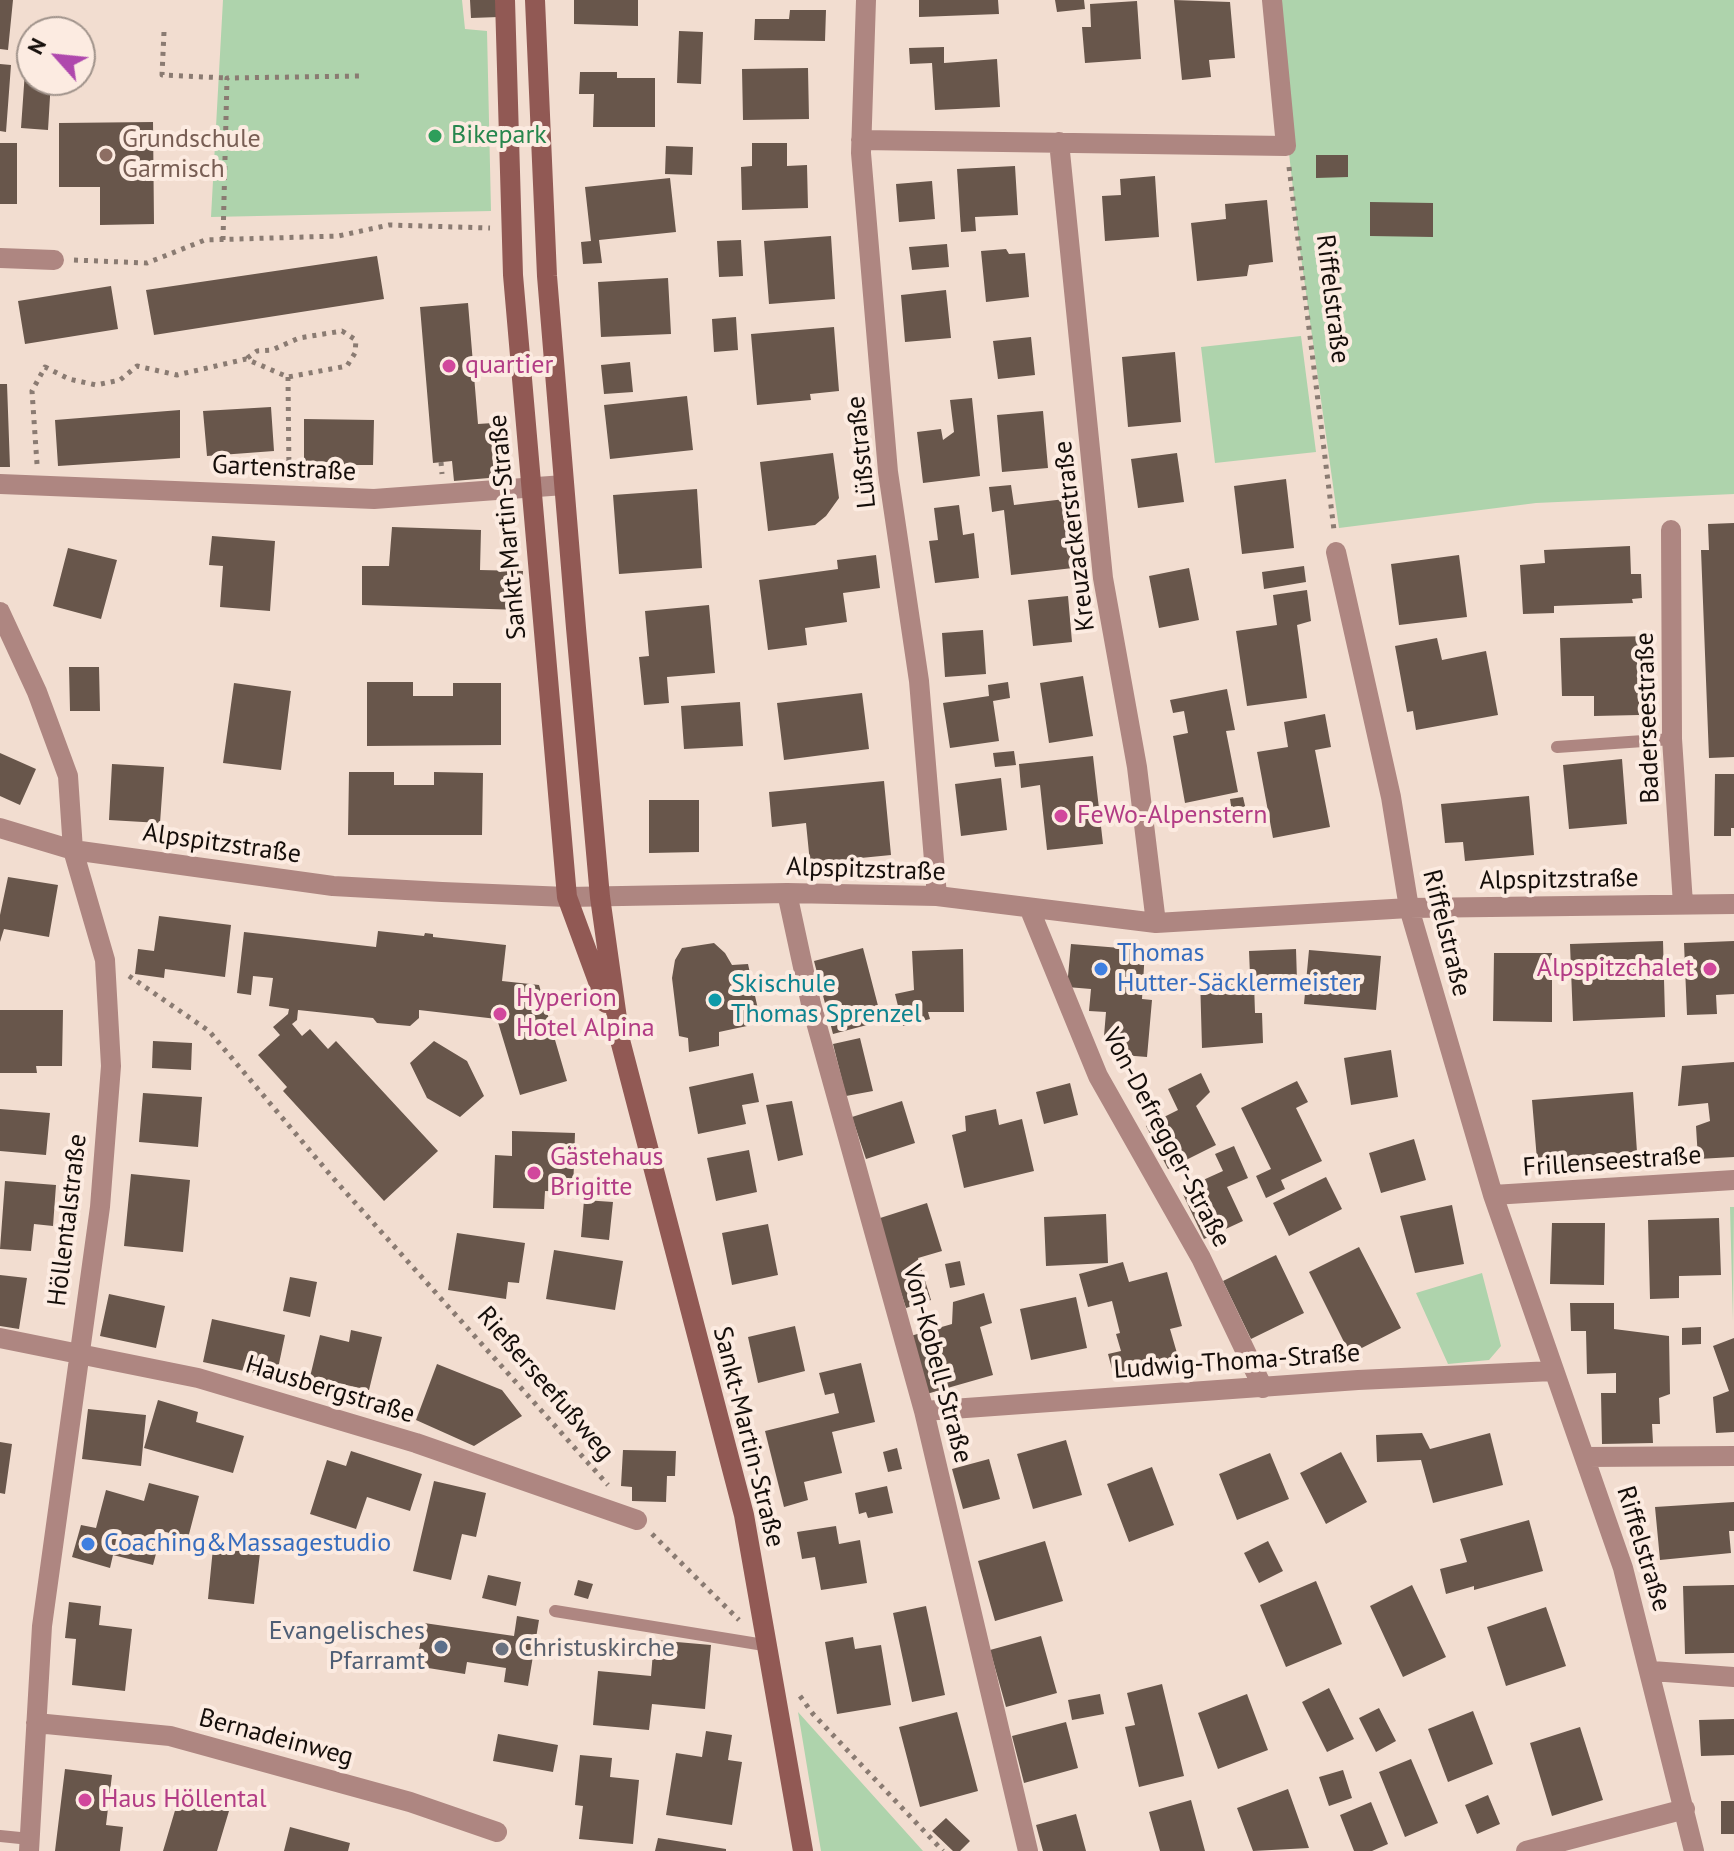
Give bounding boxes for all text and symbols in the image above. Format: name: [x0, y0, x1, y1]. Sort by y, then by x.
north arrow: [16, 16, 96, 96]
text: N: [21, 33, 52, 59]
place label: Bikepark: [451, 120, 547, 152]
place label: Grundschule Garmisch: [122, 124, 261, 186]
marker: Bikepark: [426, 127, 444, 145]
marker: Grundschule Garmisch: [97, 146, 115, 164]
street label: Riffelstraße: [1309, 233, 1355, 365]
place label: quartier: [465, 350, 553, 382]
marker: quartier: [440, 357, 458, 375]
street label: Lüßstraße: [841, 394, 883, 510]
street label: Sankt-Martin-Straße: [483, 413, 533, 641]
street label: Kreuzackerstraße: [1048, 439, 1102, 633]
street label: Gartenstraße: [211, 450, 357, 488]
street label: Baderseestraße: [1629, 632, 1667, 804]
place label: FeWo-Alpenstern: [1077, 800, 1267, 832]
marker: FeWo-Alpenstern: [1052, 807, 1070, 825]
street label: Alpspitzstraße: [141, 817, 303, 871]
street label: Alpspitzstraße: [786, 852, 946, 888]
street label: Alpspitzstraße: [1479, 863, 1639, 897]
street label: Riffelstraße: [1415, 866, 1477, 1000]
place label: Thomas Hutter-Säcklermeister: [1117, 938, 1361, 1000]
place label: Alpspitzchalet: [1537, 953, 1694, 985]
marker: Thomas Hutter-Säcklermeister: [1092, 960, 1110, 978]
marker: Alpspitzchalet: [1701, 960, 1719, 978]
place label: Skischule Thomas Sprenzel: [731, 969, 922, 1030]
place label: Hyperion Hotel Alpina: [516, 983, 655, 1044]
marker: Skischule Thomas Sprenzel: [706, 991, 724, 1009]
marker: Hyperion Hotel Alpina: [491, 1005, 509, 1023]
street label: Von-Defregger-Straße: [1095, 1023, 1237, 1253]
street label: Höllentalstraße: [42, 1132, 94, 1308]
street label: Frillenseestraße: [1522, 1140, 1702, 1184]
place label: Gästehaus Brigitte: [550, 1142, 664, 1204]
marker: Gästehaus Brigitte: [525, 1164, 543, 1182]
street label: Von-Kobell-Straße: [896, 1261, 978, 1467]
street label: Rießerseefußweg: [470, 1301, 620, 1467]
street label: Sankt-Martin-Straße: [706, 1324, 790, 1550]
street label: Ludwig-Thoma-Straße: [1113, 1338, 1361, 1386]
street label: Hausbergstraße: [242, 1349, 418, 1431]
street label: Riffelstraße: [1609, 1482, 1677, 1616]
place label: Coaching&Massagestudio: [104, 1528, 391, 1560]
marker: Coaching&Massagestudio: [79, 1535, 97, 1553]
place label: Evangelisches Pfarramt: [269, 1616, 425, 1678]
place label: Christuskirche: [518, 1633, 675, 1665]
marker: Evangelisches Pfarramt: [432, 1638, 450, 1656]
marker: Christuskirche: [493, 1640, 511, 1658]
street label: Bernadeinweg: [195, 1702, 357, 1774]
place label: Haus Höllental: [101, 1784, 267, 1816]
marker: Haus Höllental: [76, 1791, 94, 1809]

